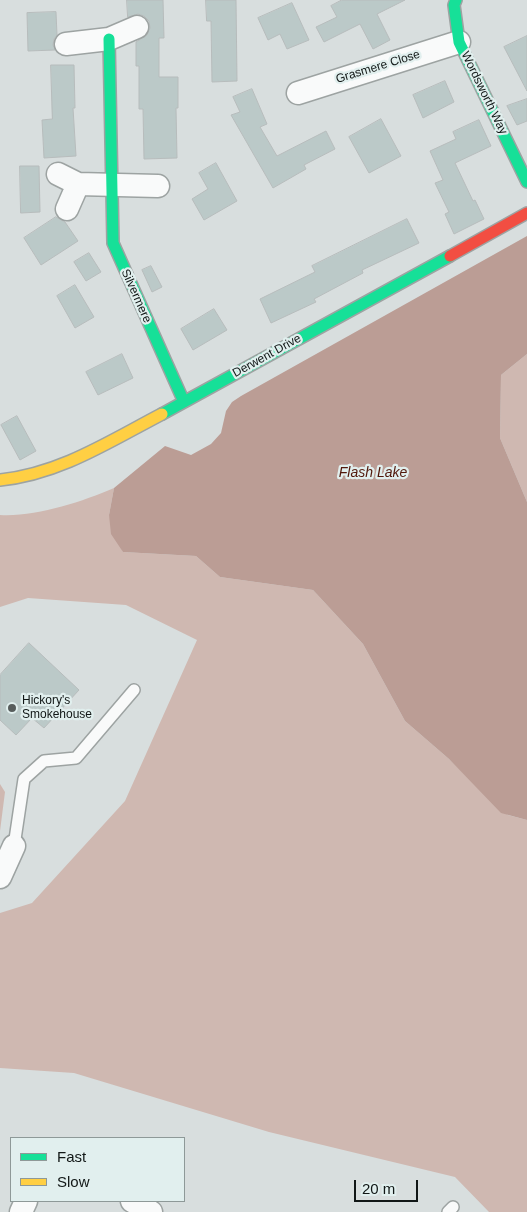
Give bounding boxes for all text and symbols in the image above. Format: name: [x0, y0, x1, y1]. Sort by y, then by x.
street label: Grasmere Close: [334, 47, 422, 87]
street label: Wordsworth Way: [458, 49, 510, 137]
street label: Silvermere: [118, 267, 154, 325]
street label: Derwent Drive: [230, 331, 304, 381]
water label: Flash Lake: [339, 465, 407, 481]
place label: Hickory's Smokehouse: [22, 694, 92, 722]
marker: Hickory's Smokehouse: [6, 702, 18, 714]
legend: [10, 1137, 185, 1202]
text: Fast: [57, 1148, 86, 1165]
scale bar: [357, 1170, 421, 1202]
text: Slow: [57, 1173, 90, 1190]
text: 20 m: [362, 1180, 395, 1197]

